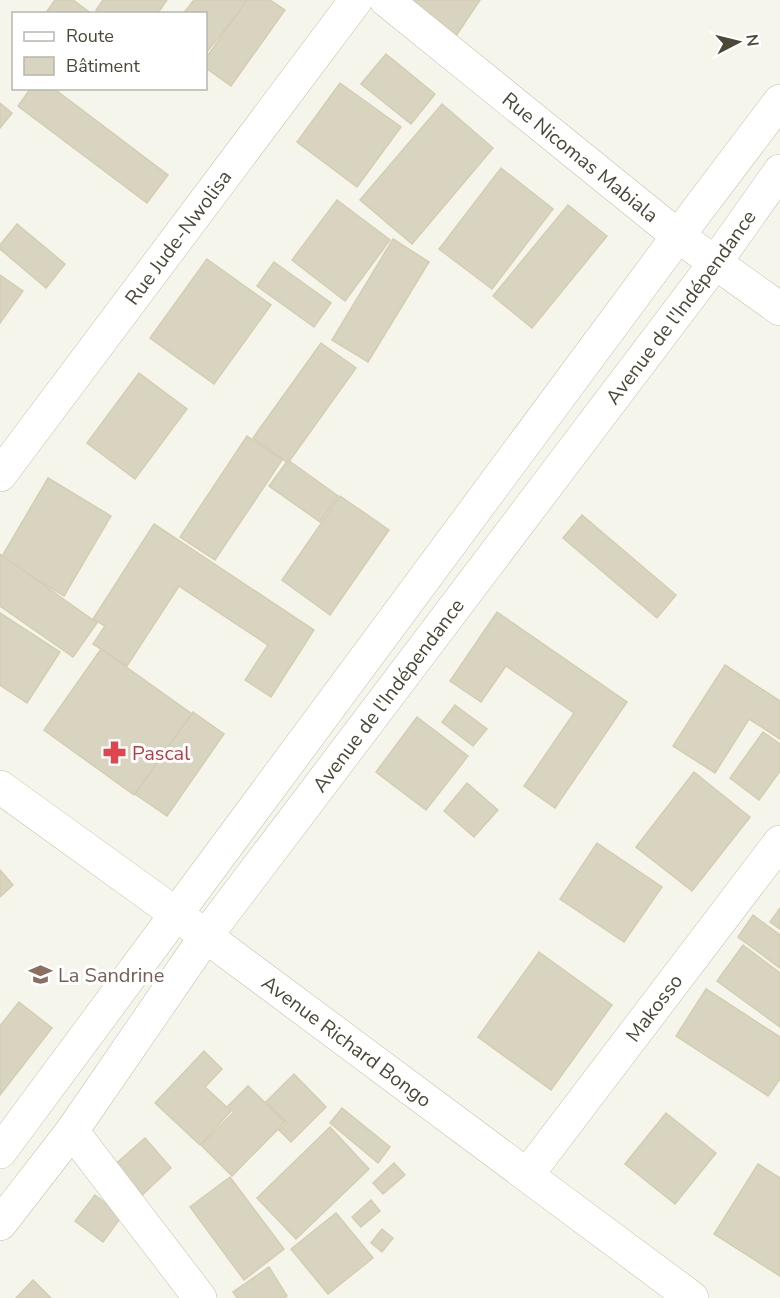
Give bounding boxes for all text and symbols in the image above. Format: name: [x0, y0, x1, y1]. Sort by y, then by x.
legend: [12, 12, 207, 90]
north arrow: [708, 12, 768, 72]
text: Route: [66, 24, 114, 48]
text: N: [740, 33, 764, 48]
text: Bâtiment: [66, 54, 140, 78]
street label: Rue Nicomas Mabiala: [496, 86, 664, 229]
street label: Rue Jude-Nwolisa: [119, 164, 238, 311]
street label: Avenue de l'Indépendance: [600, 205, 762, 410]
street label: Avenue de l'Indépendance: [306, 593, 470, 798]
pharmacy icon: Pascal: [101, 740, 127, 766]
place label: Pascal: [132, 740, 190, 767]
school or university icon: La Sandrine: [27, 962, 53, 988]
place label: La Sandrine: [58, 962, 164, 989]
street label: Makosso: [620, 968, 689, 1048]
street label: Avenue Richard Bongo: [256, 969, 437, 1114]

